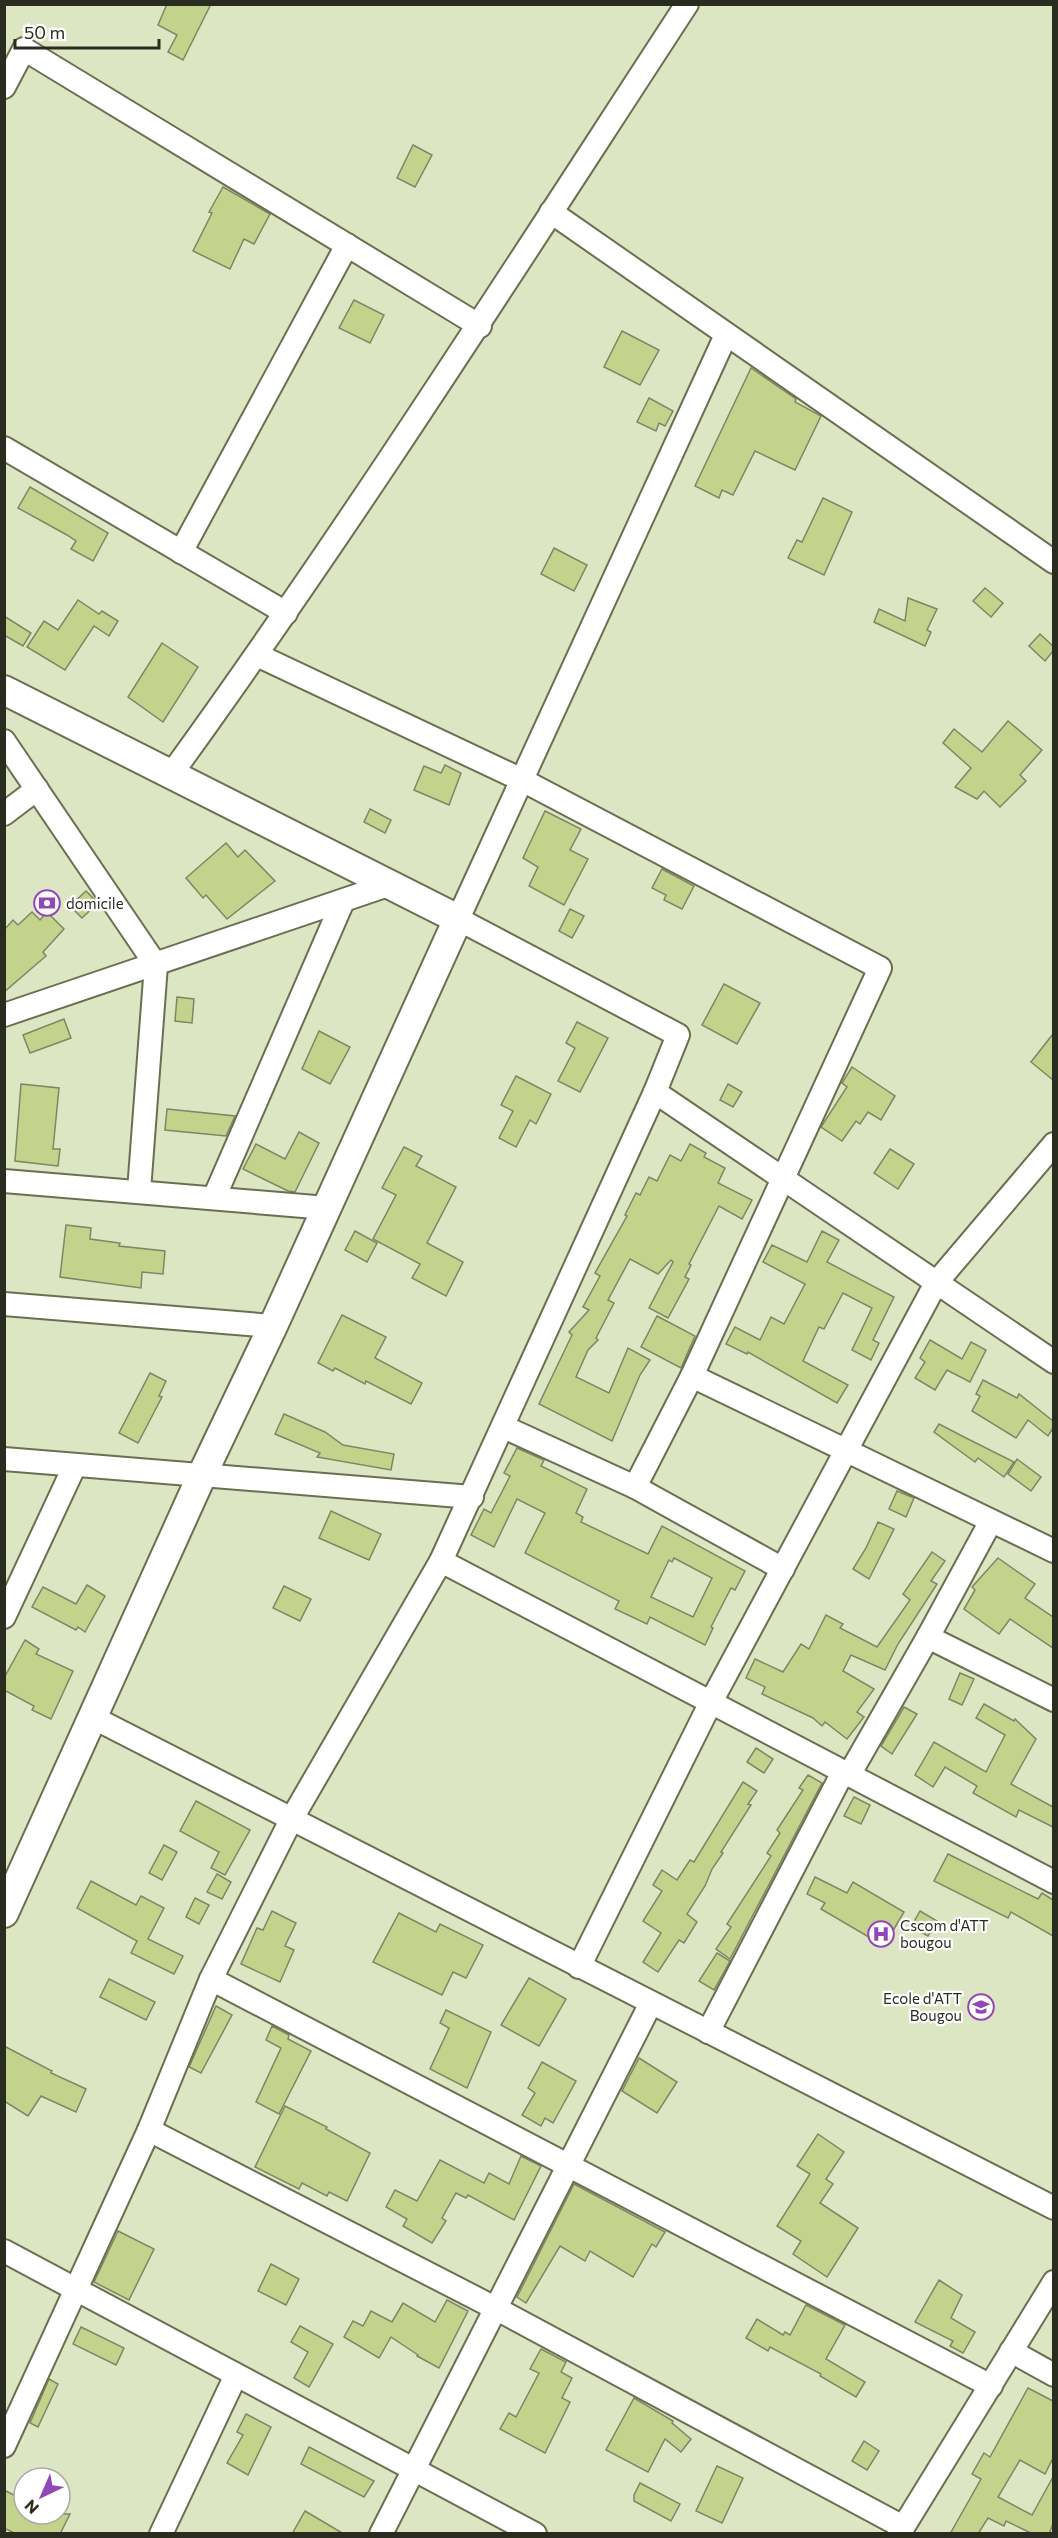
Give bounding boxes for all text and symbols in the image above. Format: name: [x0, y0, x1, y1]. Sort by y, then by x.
scale bar: [15, 12, 159, 50]
text: 50 m: [24, 21, 65, 43]
bank icon: domicile: [32, 888, 62, 918]
place label: domicile: [66, 894, 124, 912]
place label: Cscom d'ATT bougou: [900, 1916, 989, 1951]
hospital icon: Cscom d'ATT bougou: [866, 1919, 896, 1949]
place label: Ecole d'ATT Bougou: [883, 1989, 962, 2024]
school or university icon: Ecole d'ATT Bougou: [966, 1992, 996, 2022]
north arrow: [12, 2466, 72, 2526]
text: N: [20, 2496, 42, 2518]

